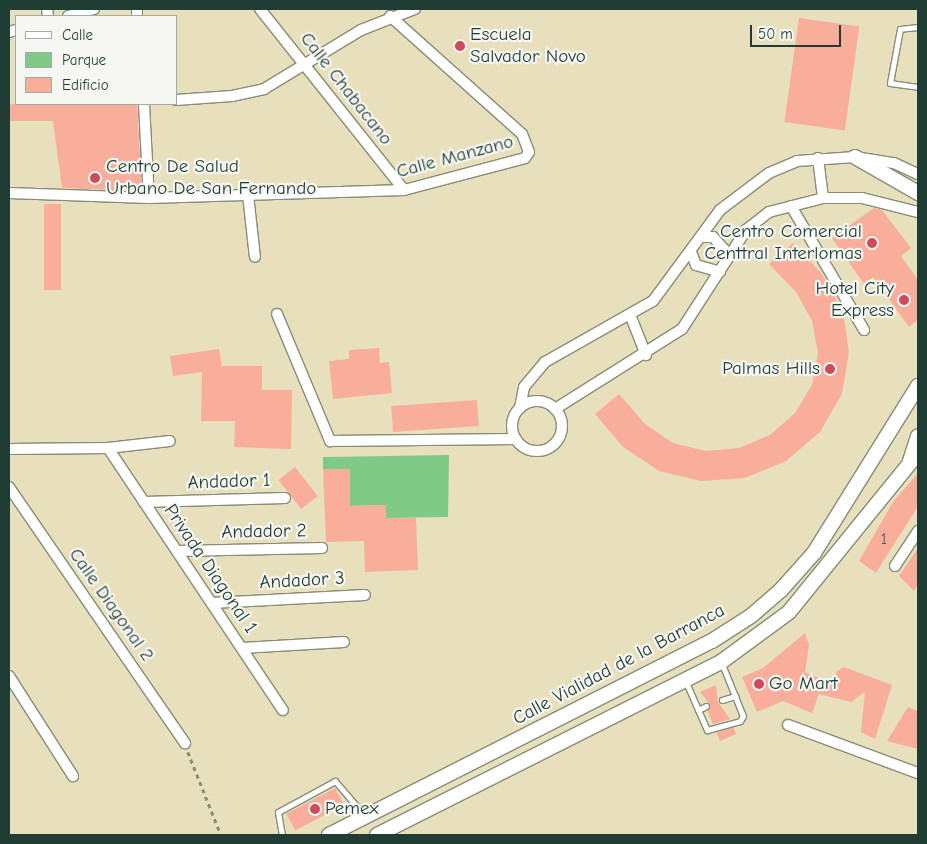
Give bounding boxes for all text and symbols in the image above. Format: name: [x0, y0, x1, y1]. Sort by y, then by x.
legend: [15, 15, 178, 105]
scale bar: [752, 15, 843, 47]
place label: Escuela Salvador Novo: [470, 24, 586, 68]
text: 50 m: [758, 25, 793, 43]
text: Calle: [62, 26, 93, 44]
street label: Calle Chabacano: [295, 28, 397, 150]
marker: Escuela Salvador Novo: [454, 40, 466, 52]
text: Parque: [62, 51, 106, 69]
text: Edificio: [62, 76, 109, 94]
street label: Calle Manzano: [394, 130, 516, 184]
place label: Centro De Salud Urbano De San Fernando: [106, 156, 316, 200]
marker: Centro De Salud Urbano De San Fernando: [88, 171, 102, 185]
place label: Centro Comercial Centtral Interlomas: [704, 221, 862, 265]
marker: Centro Comercial Centtral Interlomas: [866, 237, 878, 249]
place label: Hotel City Express: [816, 278, 894, 322]
marker: Hotel City Express: [898, 294, 910, 306]
place label: Palmas Hills: [722, 358, 820, 380]
marker: Palmas Hills: [824, 363, 836, 375]
street label: Andador 1: [187, 469, 271, 495]
street label: Privada Diagonal 1: [158, 500, 262, 638]
street label: Andador 2: [221, 520, 307, 544]
house number: 1: [881, 529, 887, 549]
street label: Calle Diagonal 2: [64, 544, 158, 666]
street label: Andador 3: [259, 567, 345, 595]
street label: Calle Vialidad de la Barranca: [509, 599, 729, 731]
place label: Go Mart: [769, 673, 838, 695]
marker: Go Mart: [753, 678, 765, 690]
place label: Pemex: [325, 798, 379, 820]
marker: Pemex: [309, 803, 321, 815]

